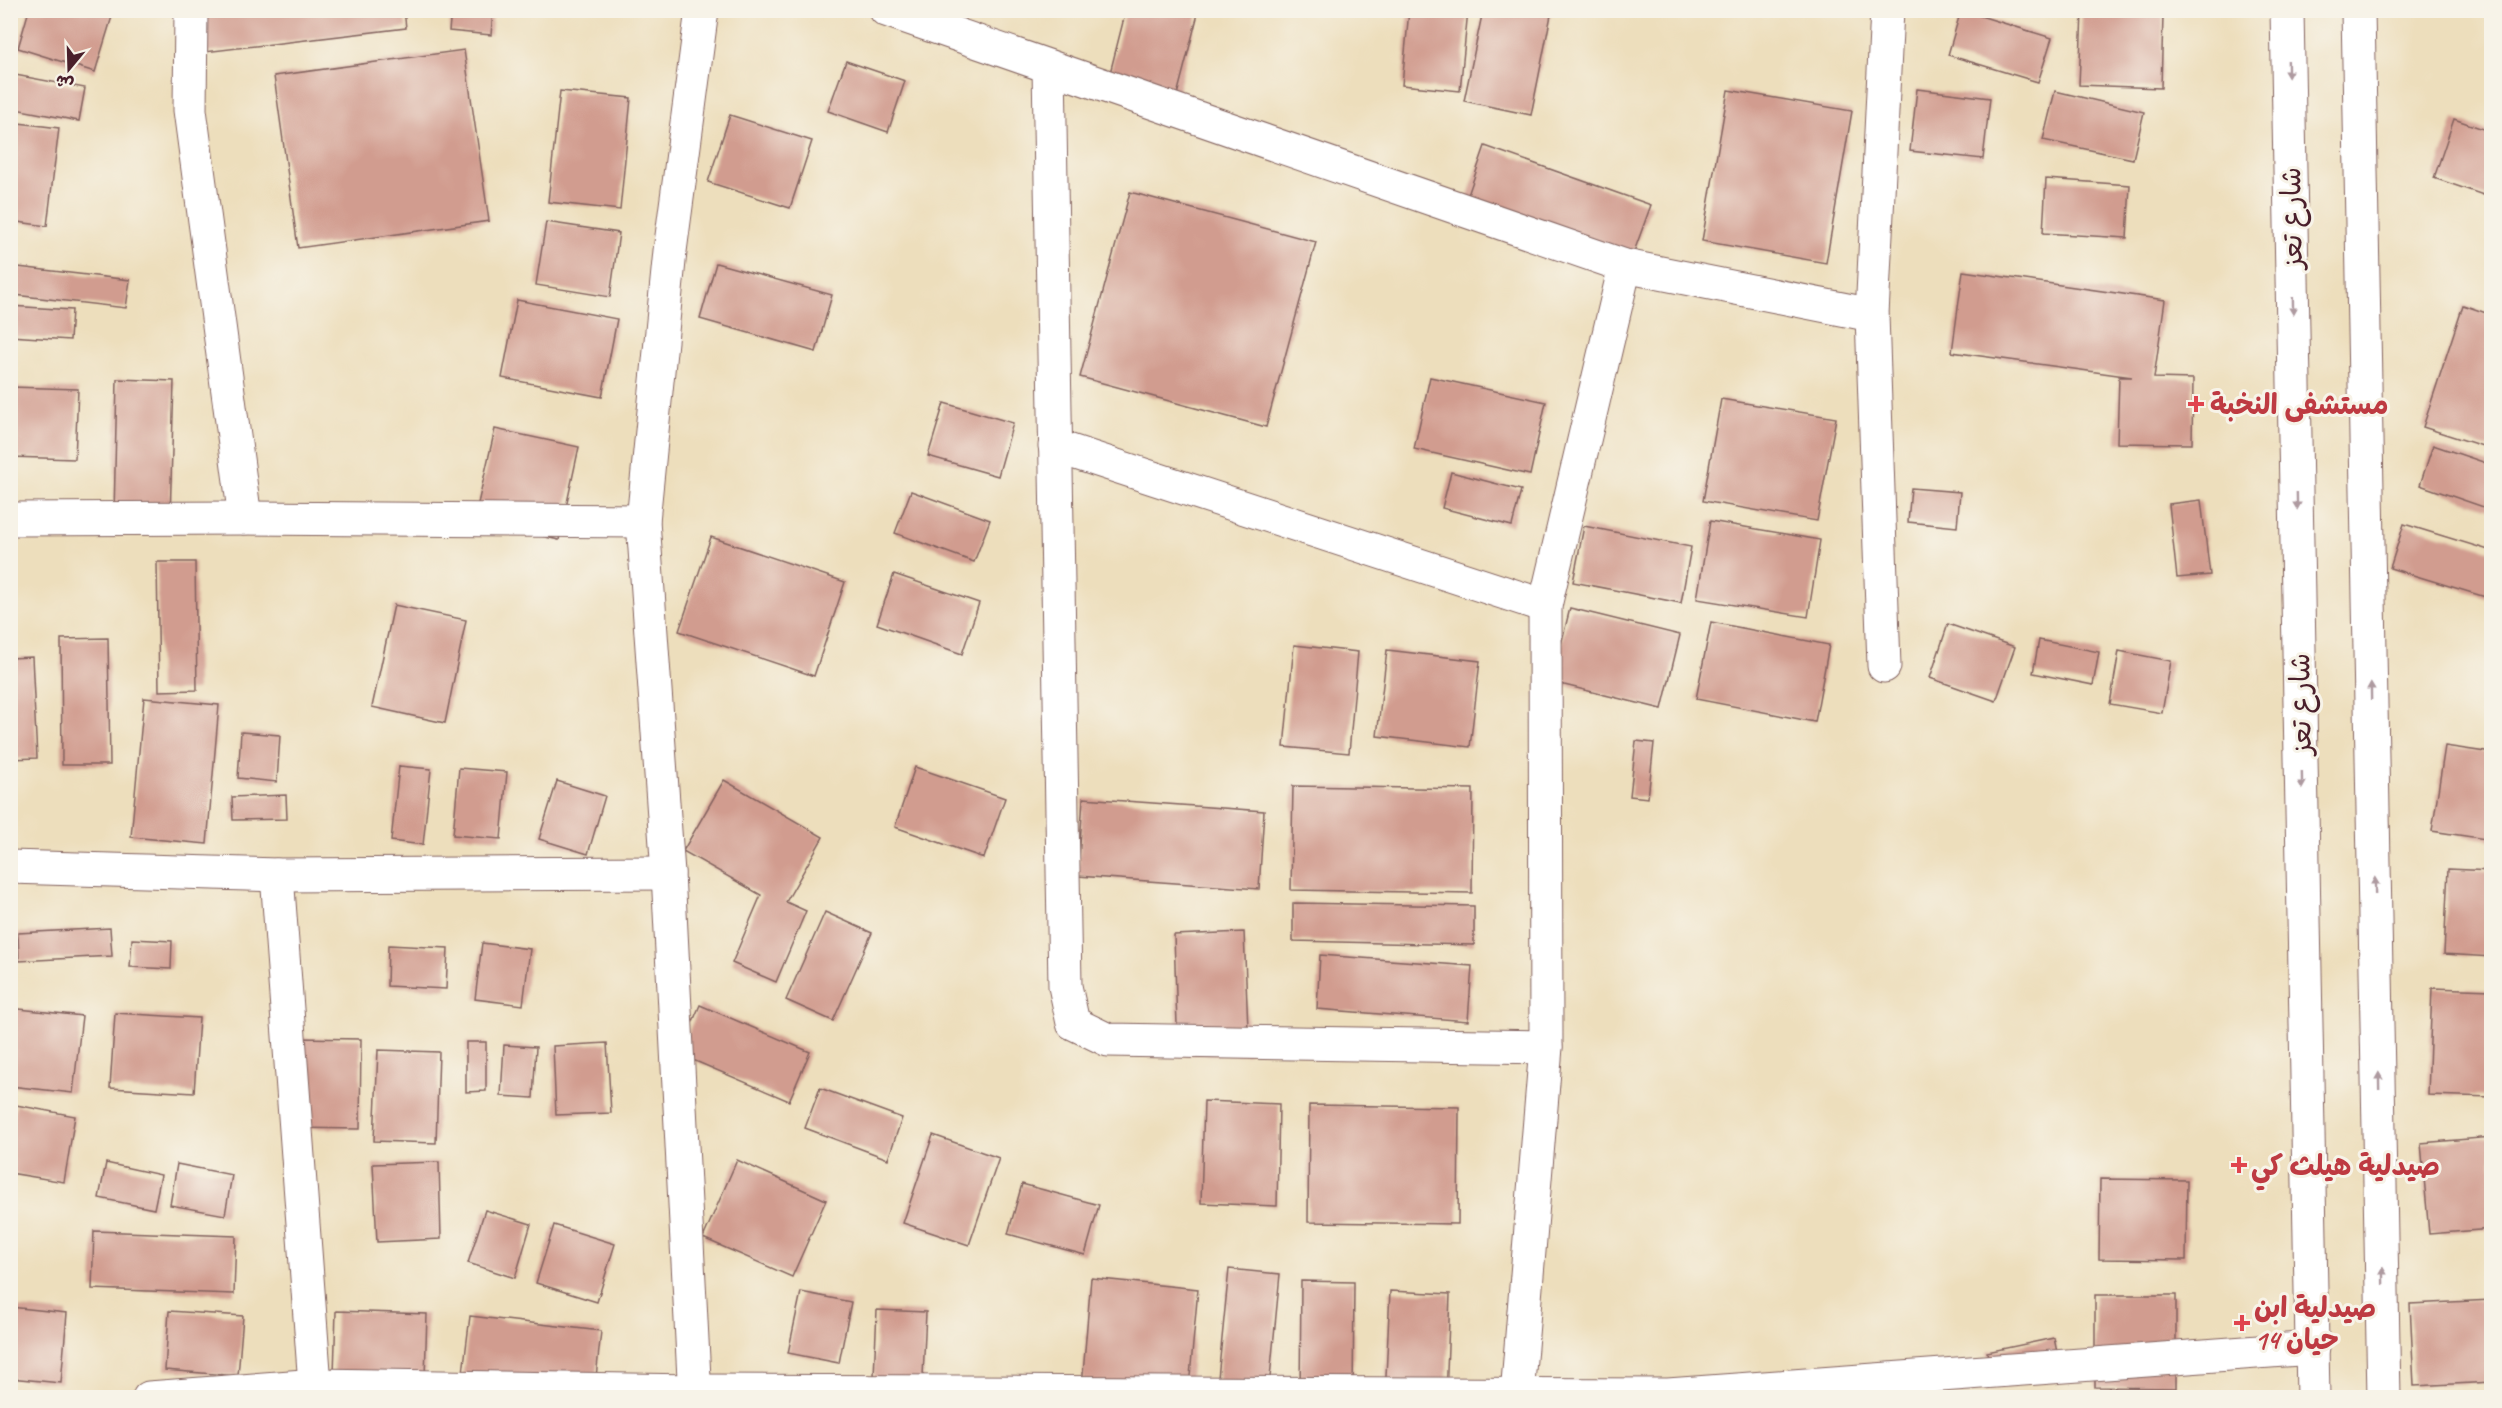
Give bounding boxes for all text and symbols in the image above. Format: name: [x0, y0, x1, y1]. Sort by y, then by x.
north arrow: [39, 39, 99, 99]
one-way arrow: [2283, 59, 2293, 78]
text: ش: [53, 70, 76, 95]
street label: شارع تعز: [2273, 167, 2312, 271]
one-way arrow: [2288, 296, 2298, 315]
place label: مستشفى النخبة: [2210, 387, 2389, 423]
marker: مستشفى النخبة: [2187, 395, 2205, 413]
one-way arrow: [2292, 491, 2301, 510]
street label: شارع تعز: [2282, 653, 2321, 757]
one-way arrow: [2367, 682, 2376, 701]
one-way arrow: [2297, 770, 2307, 789]
one-way arrow: [2370, 877, 2380, 896]
one-way arrow: [2374, 1072, 2384, 1091]
place label: صيدلية هيلث كي: [2251, 1148, 2440, 1191]
marker: صيدلية هيلث كي: [2232, 1158, 2246, 1172]
one-way arrow: [2378, 1267, 2387, 1286]
place label: صيدلية ابن حيان 14: [2254, 1290, 2376, 1357]
marker: صيدلية ابن حيان 14: [2235, 1316, 2249, 1330]

